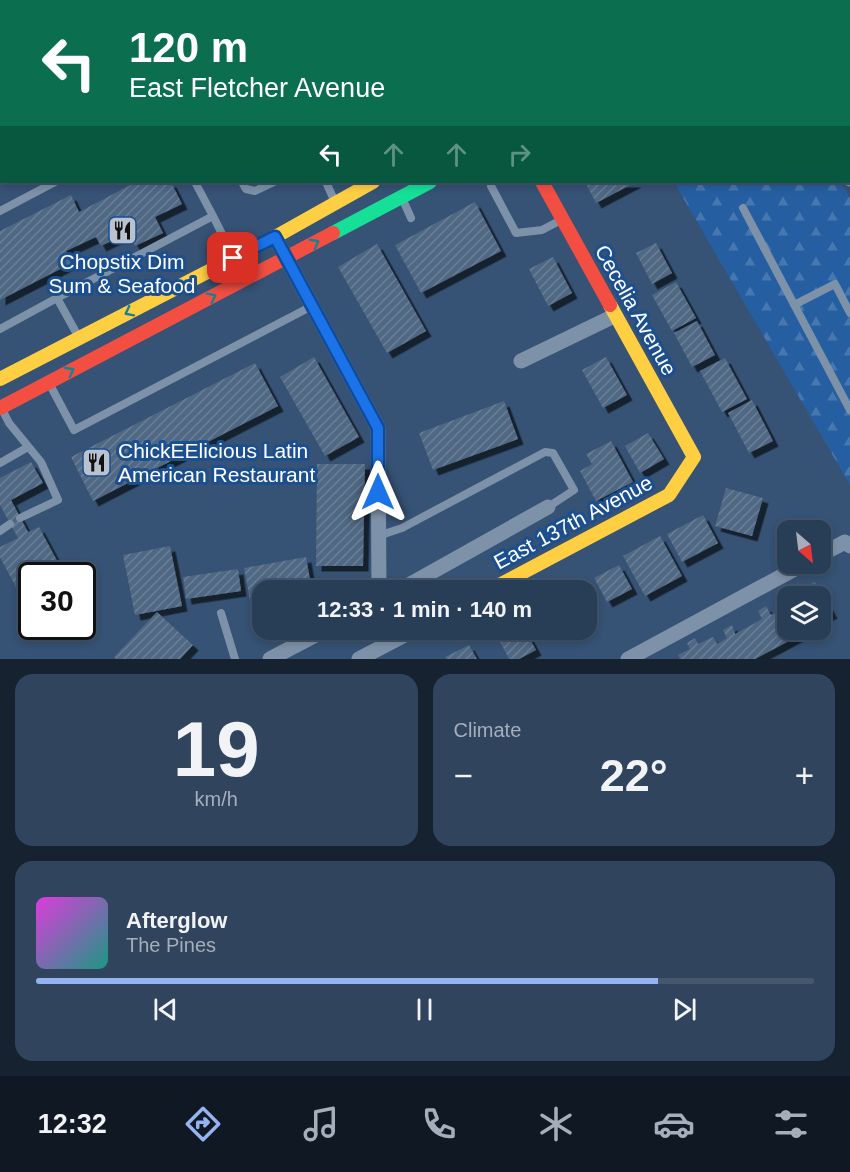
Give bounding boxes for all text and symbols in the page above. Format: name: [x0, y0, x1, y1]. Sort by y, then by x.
icon: left: [30, 24, 108, 102]
text: 120 m: [129, 24, 248, 71]
text: East Fletcher Avenue: [129, 73, 385, 103]
icon: left: [314, 138, 347, 171]
icon: ahead: [377, 138, 410, 171]
icon: ahead: [440, 138, 473, 171]
icon: right: [503, 138, 536, 171]
restaurant icon: Chopstix Dim Sum & Seafood: [106, 214, 138, 246]
pin: [207, 232, 258, 283]
one-way arrow: [309, 239, 319, 250]
icon: arrive: [216, 241, 249, 274]
street label: Cecelia Avenue: [591, 241, 681, 379]
place label: Chopstix Dim Sum & Seafood: [48, 250, 196, 297]
one-way arrow: [206, 293, 217, 305]
one-way arrow: [125, 304, 136, 316]
one-way arrow: [64, 367, 74, 378]
place label: ChickEElicious Latin American Restaurant: [118, 439, 315, 486]
restaurant icon: ChickEElicious Latin American Restaurant: [81, 446, 113, 478]
position arrow: [346, 460, 410, 524]
street label: East 137th Avenue: [490, 471, 656, 573]
north arrow: [777, 520, 831, 574]
map controls: [777, 520, 831, 640]
speed limit sign: 30: [18, 562, 96, 640]
button: layers: [777, 586, 831, 640]
text: 12:33 · 1 min · 140 m: [317, 597, 532, 622]
text: 19: [173, 705, 260, 793]
text: Climate: [454, 719, 521, 741]
text: 22°: [600, 750, 668, 801]
text: −: [454, 757, 473, 794]
text: +: [795, 757, 814, 794]
text: km/h: [195, 788, 238, 810]
text: Afterglow: [126, 908, 227, 933]
text: The Pines: [126, 934, 216, 956]
icon: previous: [149, 993, 182, 1026]
icon: pause: [408, 993, 441, 1026]
icon: next: [668, 993, 701, 1026]
icon: directions: [182, 1103, 224, 1145]
icon: music: [300, 1103, 342, 1145]
icon: phone: [418, 1103, 460, 1145]
icon: climate: [535, 1103, 577, 1145]
icon: car: [653, 1103, 695, 1145]
icon: filters: [770, 1103, 812, 1145]
text: 12:32: [38, 1109, 107, 1139]

